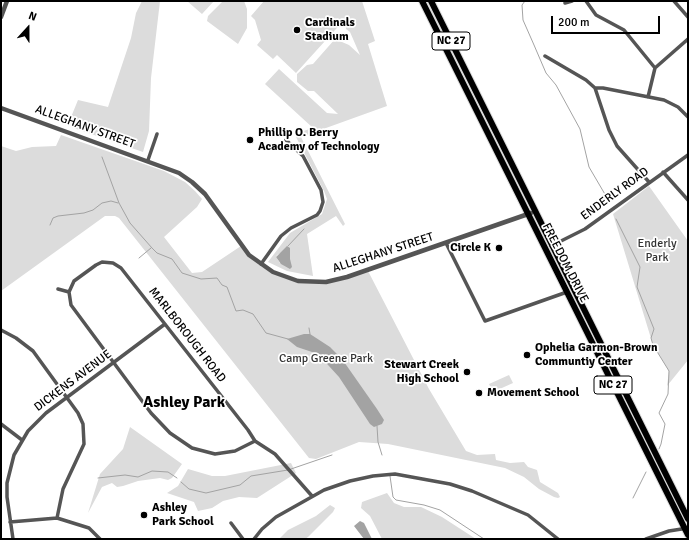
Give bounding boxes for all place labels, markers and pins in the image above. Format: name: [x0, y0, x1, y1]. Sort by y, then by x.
place label: Cardinals Stadium: [305, 16, 355, 44]
marker: Cardinals Stadium: [292, 25, 302, 35]
place label: Phillip O. Berry Academy of Technology: [258, 126, 380, 154]
marker: Phillip O. Berry Academy of Technology: [245, 135, 255, 145]
place label: Circle K: [450, 241, 491, 255]
marker: Circle K: [494, 243, 504, 253]
place label: Ophelia Garmon-Brown Communtiy Center: [535, 341, 658, 369]
marker: Ophelia Garmon-Brown Communtiy Center: [522, 350, 532, 360]
place label: Stewart Creek High School: [384, 358, 459, 386]
marker: Stewart Creek High School: [462, 367, 472, 377]
place label: Movement School: [487, 386, 579, 400]
marker: Movement School: [474, 388, 484, 398]
place label: Ashley Park School: [152, 501, 214, 529]
marker: Ashley Park School: [139, 510, 149, 520]

